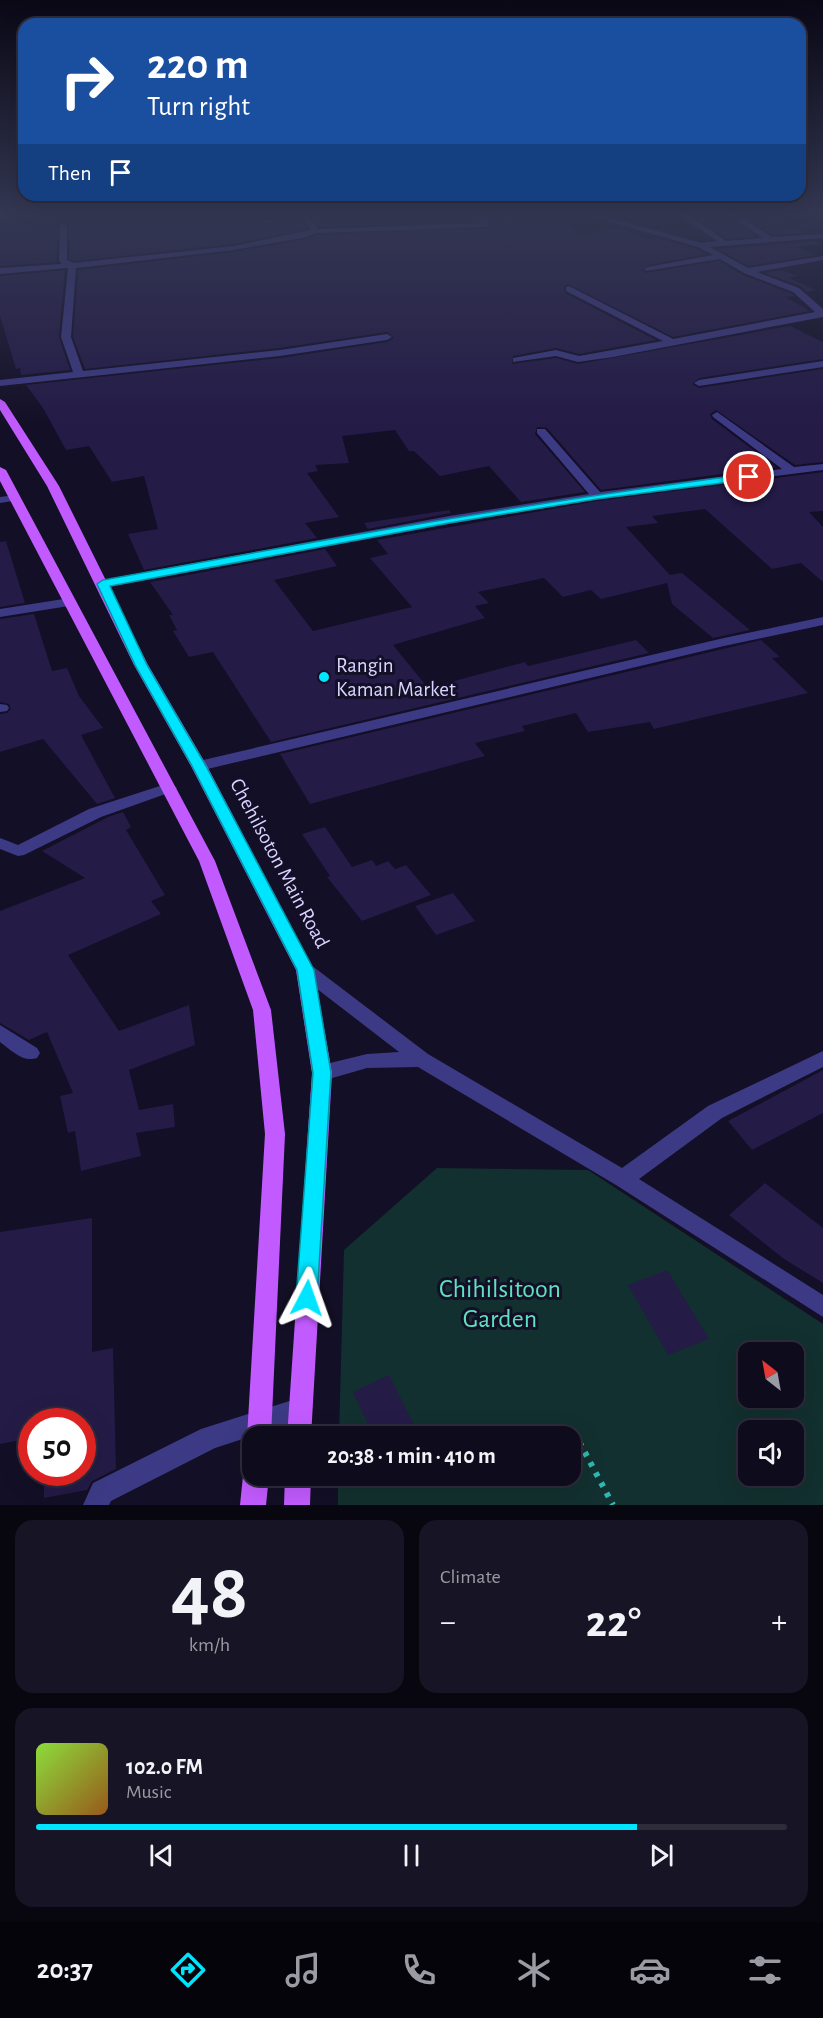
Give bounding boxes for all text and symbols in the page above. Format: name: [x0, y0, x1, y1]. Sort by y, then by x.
icon: right: [48, 42, 126, 120]
text: 220 m: [147, 44, 249, 86]
text: Turn right: [147, 93, 250, 120]
icon: arrive: [104, 156, 137, 189]
text: Then: [48, 162, 92, 184]
pin: [723, 451, 774, 502]
icon: arrive: [732, 460, 765, 493]
place label: Rangin Kaman Market: [336, 655, 456, 700]
marker: Rangin Kaman Market: [317, 670, 331, 684]
street label: Chehilsoton Main Road: [226, 775, 333, 952]
position arrow: [275, 1266, 339, 1330]
park label: Chihilsitoon Garden: [439, 1276, 561, 1332]
north arrow: [738, 1342, 804, 1408]
map controls: [738, 1342, 804, 1486]
speed limit sign: 50: [18, 1408, 96, 1486]
button: sound: [738, 1420, 804, 1486]
text: 20:38 · 1 min · 410 m: [327, 1445, 496, 1467]
text: 48: [171, 1555, 248, 1633]
text: Climate: [440, 1567, 501, 1587]
text: 22°: [586, 1600, 641, 1645]
text: −: [440, 1606, 456, 1639]
text: +: [771, 1606, 787, 1639]
text: km/h: [189, 1635, 230, 1655]
text: 102.0 FM: [126, 1756, 203, 1778]
text: Music: [126, 1782, 172, 1802]
icon: previous: [145, 1839, 178, 1872]
icon: pause: [395, 1839, 428, 1872]
icon: next: [645, 1839, 678, 1872]
icon: directions: [167, 1949, 209, 1991]
icon: music: [282, 1949, 324, 1991]
icon: phone: [398, 1949, 440, 1991]
icon: climate: [513, 1949, 555, 1991]
icon: car: [629, 1949, 671, 1991]
icon: filters: [744, 1949, 786, 1991]
text: 20:37: [37, 1956, 93, 1983]

